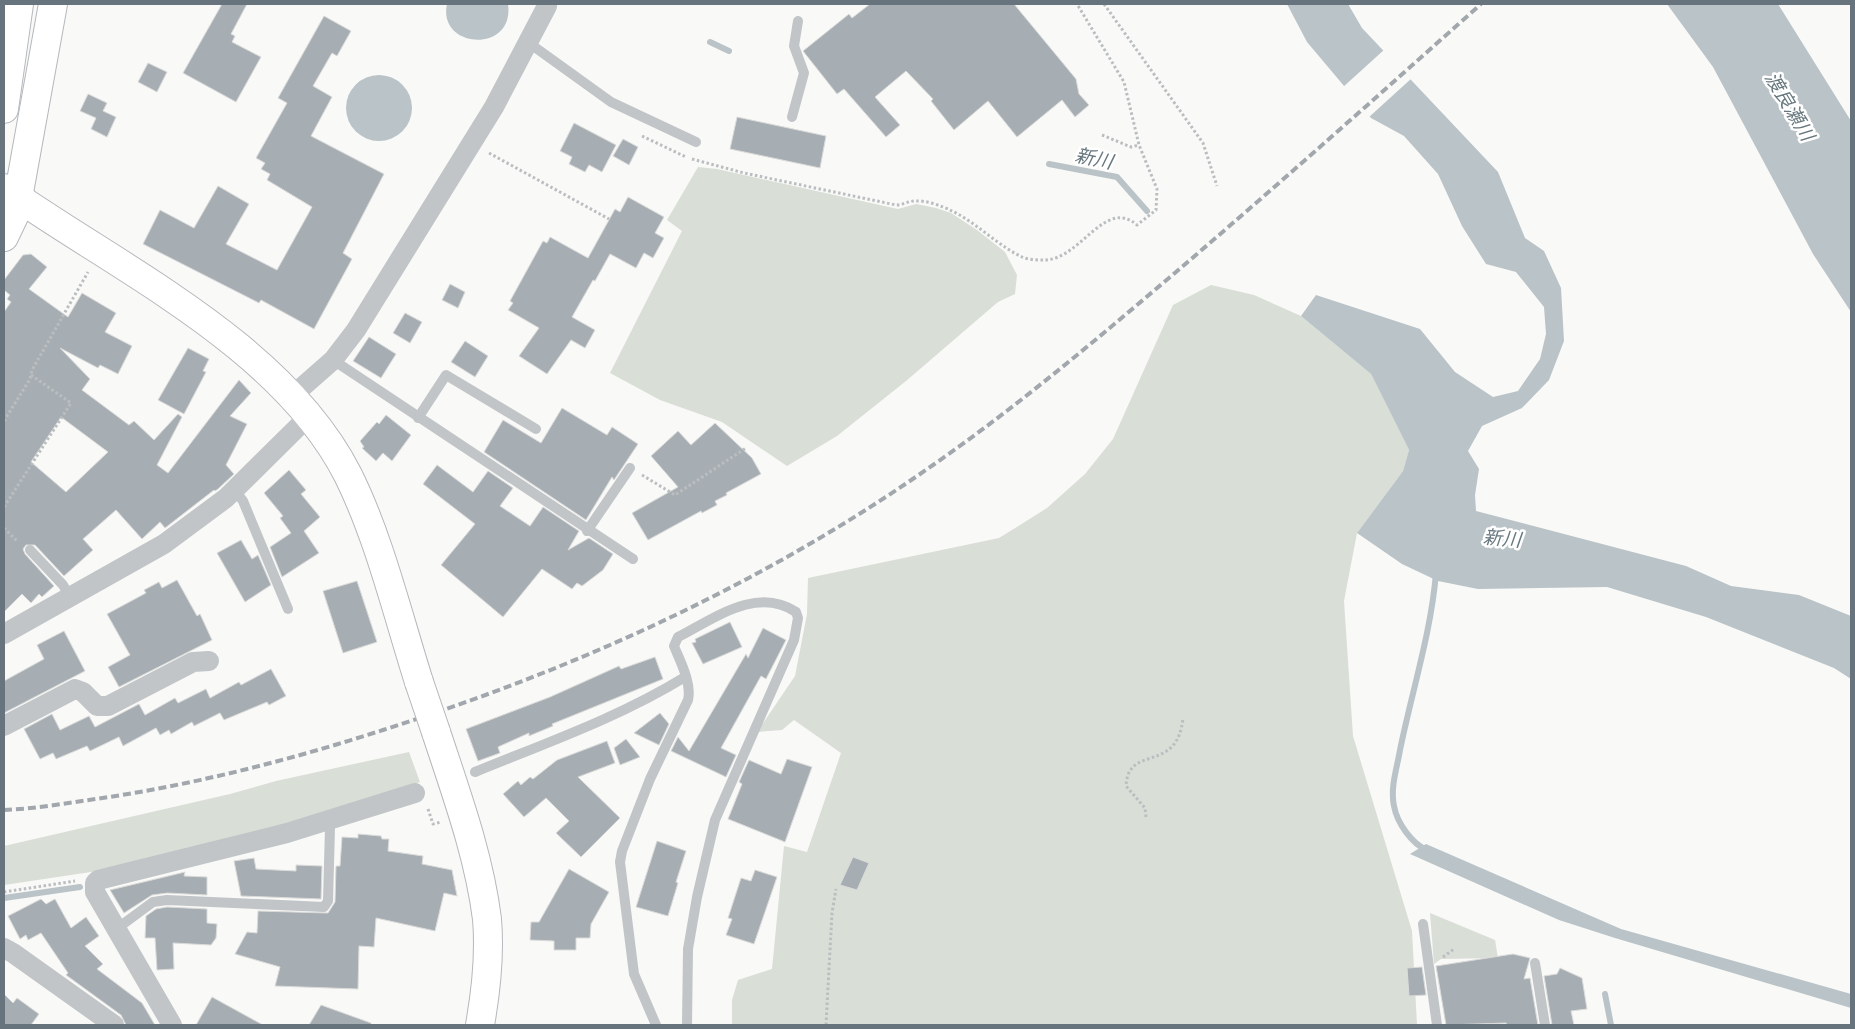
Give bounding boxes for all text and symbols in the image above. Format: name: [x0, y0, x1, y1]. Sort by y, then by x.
water label: 渡良瀬川: [1760, 68, 1820, 146]
water label: 新川: [1073, 143, 1117, 174]
water label: 新川: [1482, 525, 1524, 552]

